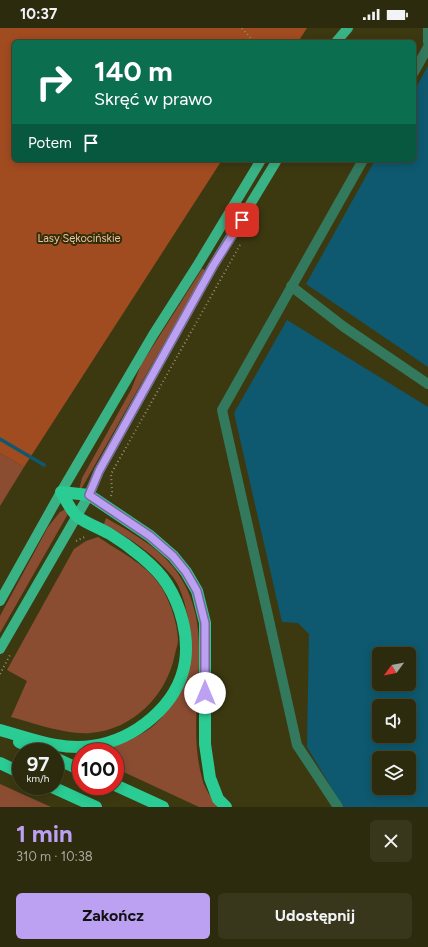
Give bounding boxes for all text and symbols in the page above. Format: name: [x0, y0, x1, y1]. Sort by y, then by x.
text: 10:37: [20, 5, 57, 23]
text: 140 m: [94, 54, 173, 88]
icon: right: [28, 56, 80, 108]
text: Skręć w prawo: [94, 88, 213, 110]
icon: arrive: [80, 132, 102, 154]
text: Potem: [28, 134, 72, 152]
pin: [225, 203, 259, 237]
icon: arrive: [231, 209, 253, 231]
park label: Lasy Sękocińskie: [38, 232, 121, 245]
north arrow: [372, 647, 416, 691]
map controls: [372, 647, 416, 795]
position arrow: [184, 672, 226, 714]
button: sound: [372, 699, 416, 743]
speed limit sign: 100: [72, 743, 124, 795]
button: layers: [372, 751, 416, 795]
text: 97: [27, 752, 49, 776]
text: km/h: [27, 772, 49, 785]
text: 1 min: [16, 819, 73, 848]
button: close: [370, 820, 412, 862]
text: 310 m · 10:38: [16, 849, 93, 864]
button: Zakończ: [16, 893, 210, 939]
button: Udostępnij: [218, 893, 412, 939]

